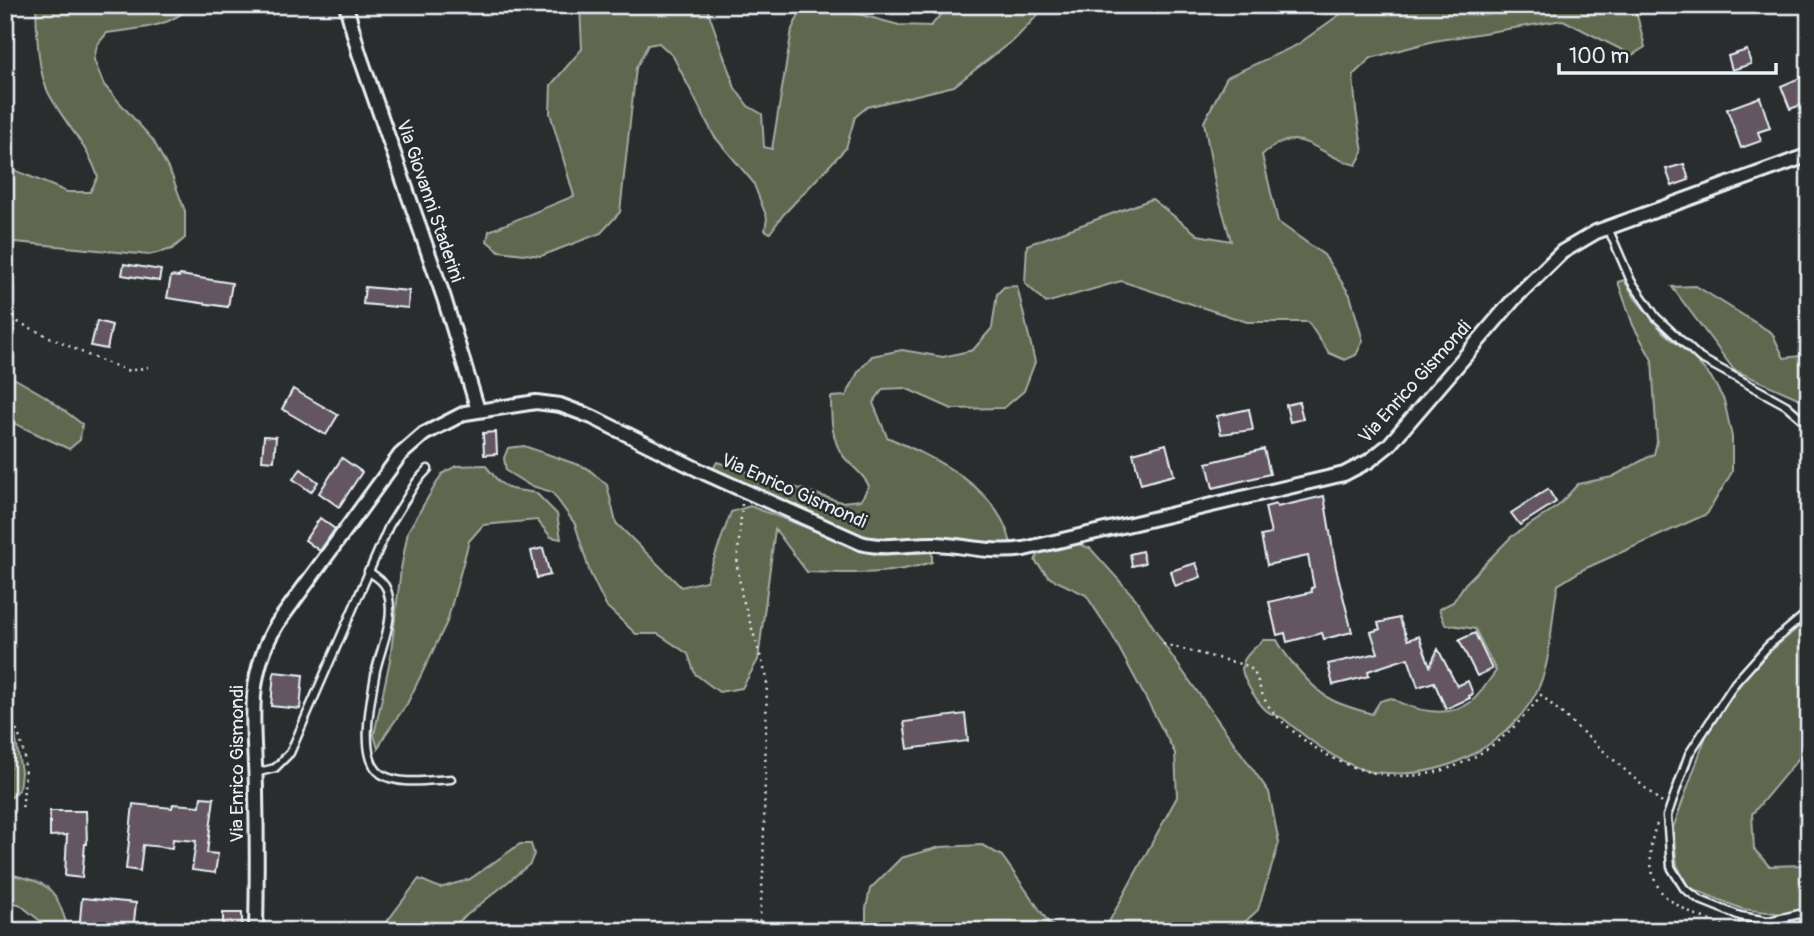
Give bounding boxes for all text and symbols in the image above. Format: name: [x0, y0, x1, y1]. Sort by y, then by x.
scale bar: [1559, 32, 1776, 76]
text: 100 m: [1569, 43, 1629, 70]
street label: Via Giovanni Staderini: [391, 117, 469, 285]
street label: Via Enrico Gismondi: [1353, 316, 1477, 448]
street label: Via Enrico Gismondi: [717, 448, 871, 534]
street label: Via Enrico Gismondi: [225, 685, 249, 843]

